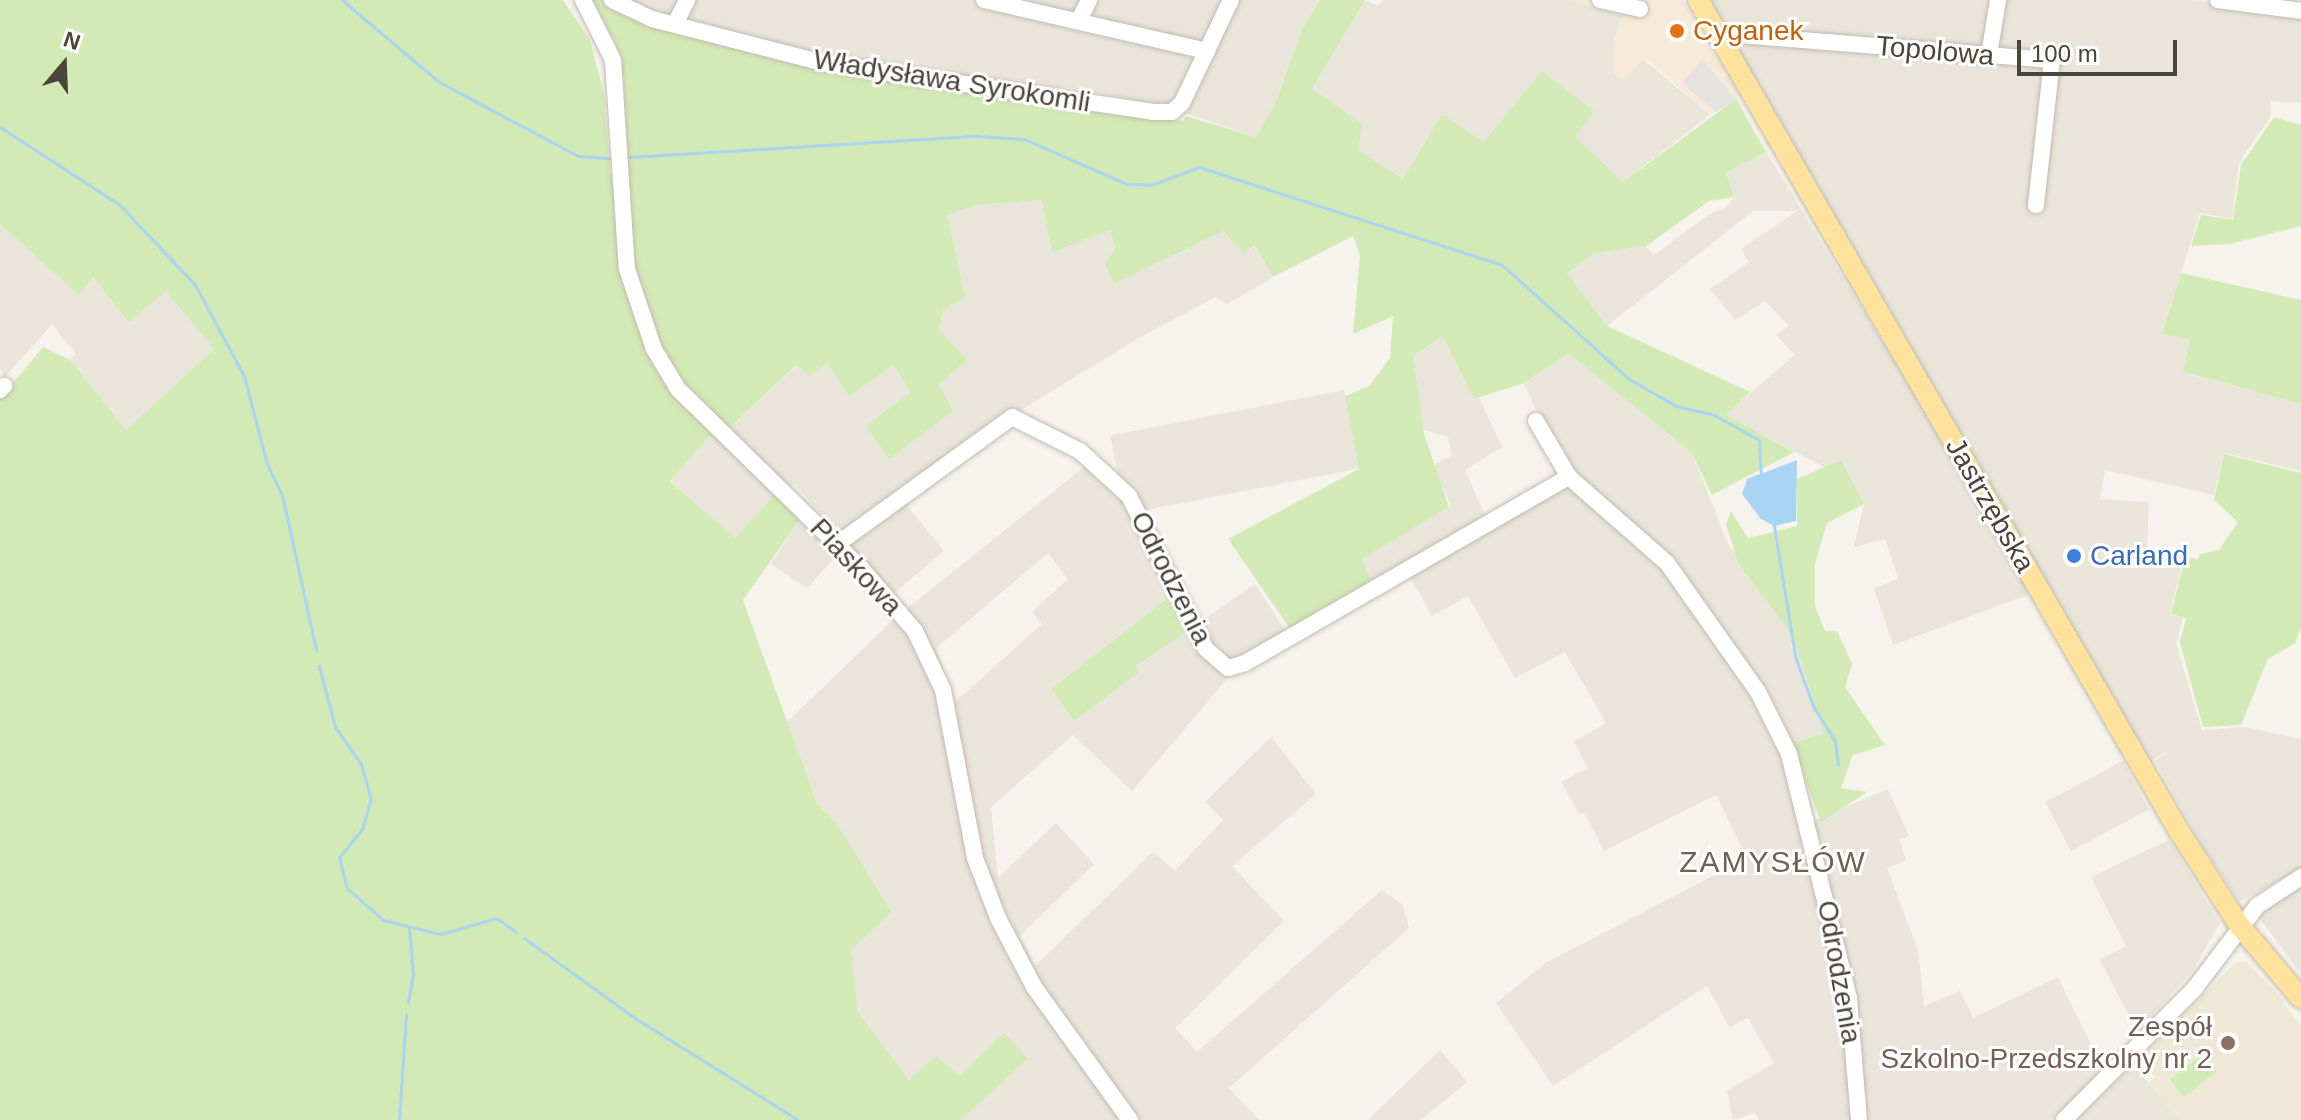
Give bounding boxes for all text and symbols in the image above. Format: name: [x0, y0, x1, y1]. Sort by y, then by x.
place label: Cyganek: [1693, 14, 1804, 48]
marker: Cyganek: [1668, 22, 1686, 40]
north arrow: [24, 24, 104, 104]
scale bar: [2021, 24, 2181, 74]
text: N: [60, 26, 84, 55]
street label: Topolowa: [1875, 29, 1995, 73]
text: 100 m: [2031, 40, 2098, 67]
street label: Władysława Syrokomli: [811, 43, 1093, 119]
street label: Jastrzębska: [1938, 432, 2042, 578]
street label: Odrodzenia: [1123, 506, 1219, 650]
street label: Piaskowa: [803, 512, 909, 622]
place label: Carland: [2090, 539, 2188, 573]
marker: Carland: [2065, 547, 2083, 565]
district label: ZAMYSŁÓW: [1679, 844, 1867, 880]
street label: Odrodzenia: [1810, 898, 1868, 1046]
place label: Zespół Szkolno-Przedszkolny nr 2: [1881, 1010, 2212, 1076]
marker: Zespół Szkolno-Przedszkolny nr 2: [2219, 1034, 2237, 1052]

